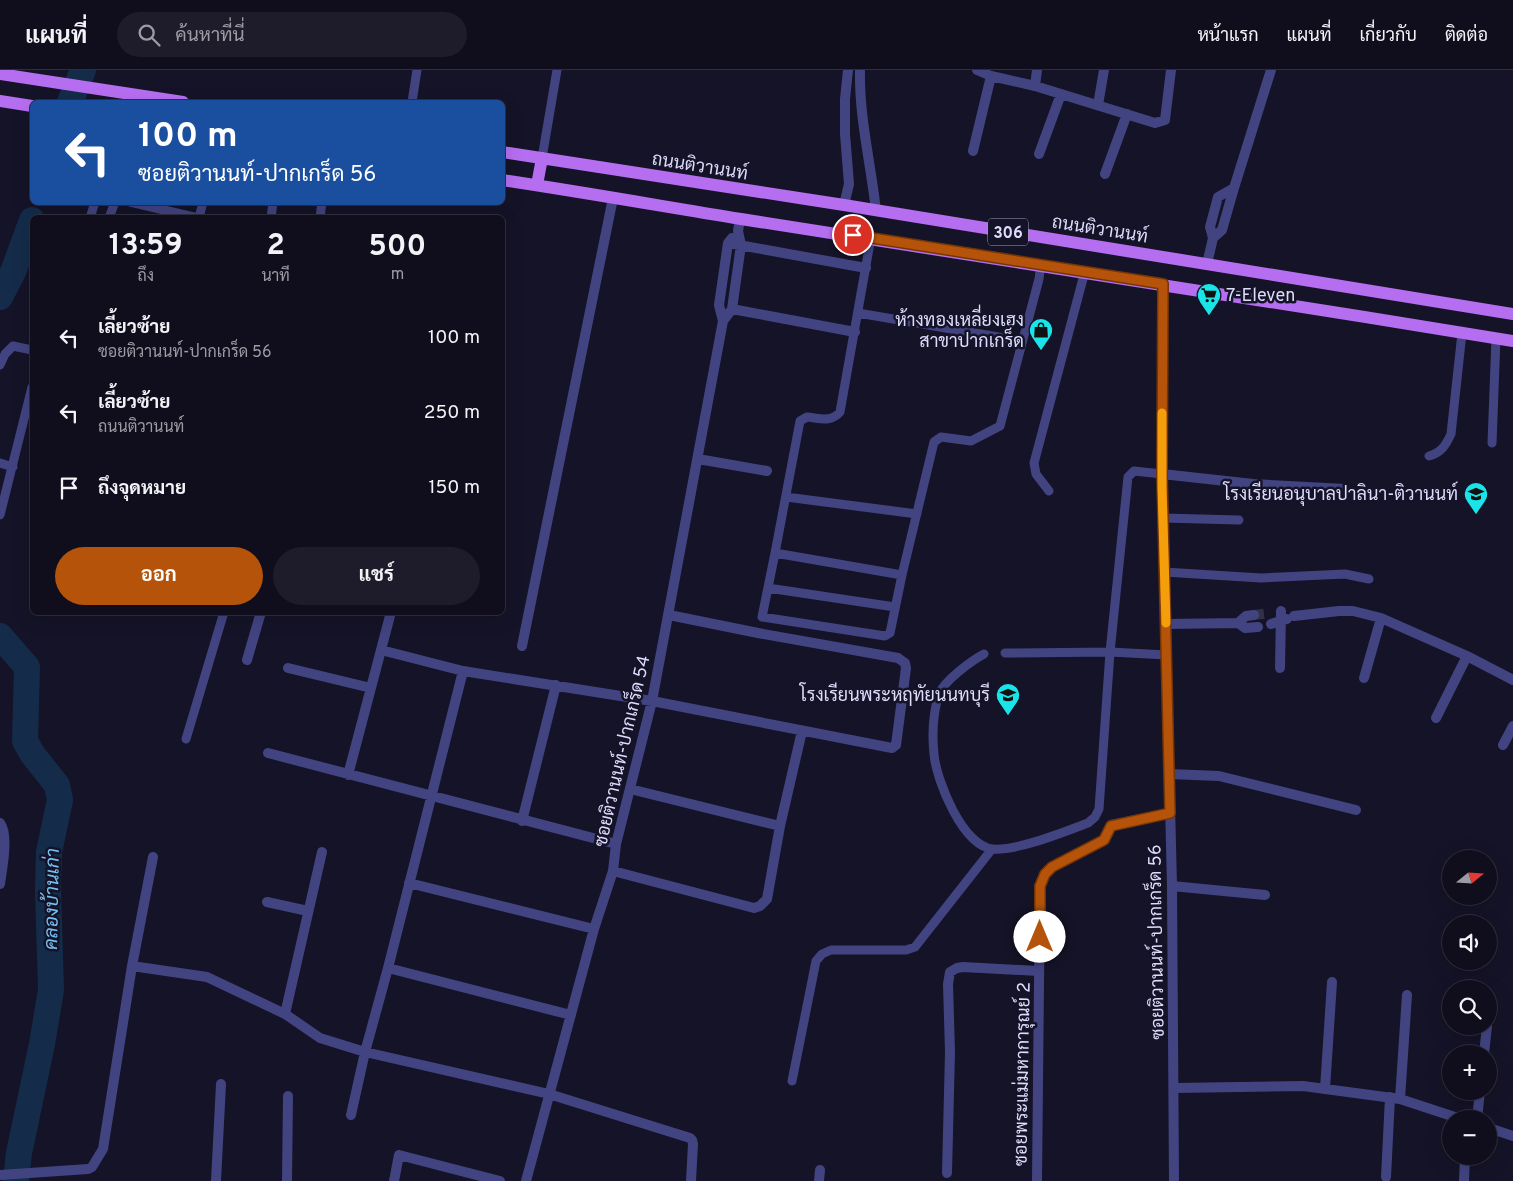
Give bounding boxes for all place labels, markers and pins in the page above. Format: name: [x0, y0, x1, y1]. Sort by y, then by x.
pin: [832, 214, 874, 256]
supermarket icon: 7-Eleven: [1196, 282, 1222, 316]
place label: 7-Eleven: [1226, 285, 1295, 308]
place label: ห้างทองเหลี่ยงเฮง สาขาปากเกร็ด: [895, 304, 1024, 354]
shop icon: ห้างทองเหลี่ยงเฮง สาขาปากเกร็ด: [1028, 317, 1054, 351]
place label: โรงเรียนอนุบาลปาลินา-ติวานนท์: [1222, 481, 1458, 507]
school or university icon: โรงเรียนอนุบาลปาลินา-ติวานนท์: [1463, 481, 1489, 515]
place label: โรงเรียนพระหฤทัยนนทบุรี: [799, 682, 990, 708]
school or university icon: โรงเรียนพระหฤทัยนนทบุรี: [995, 682, 1021, 716]

